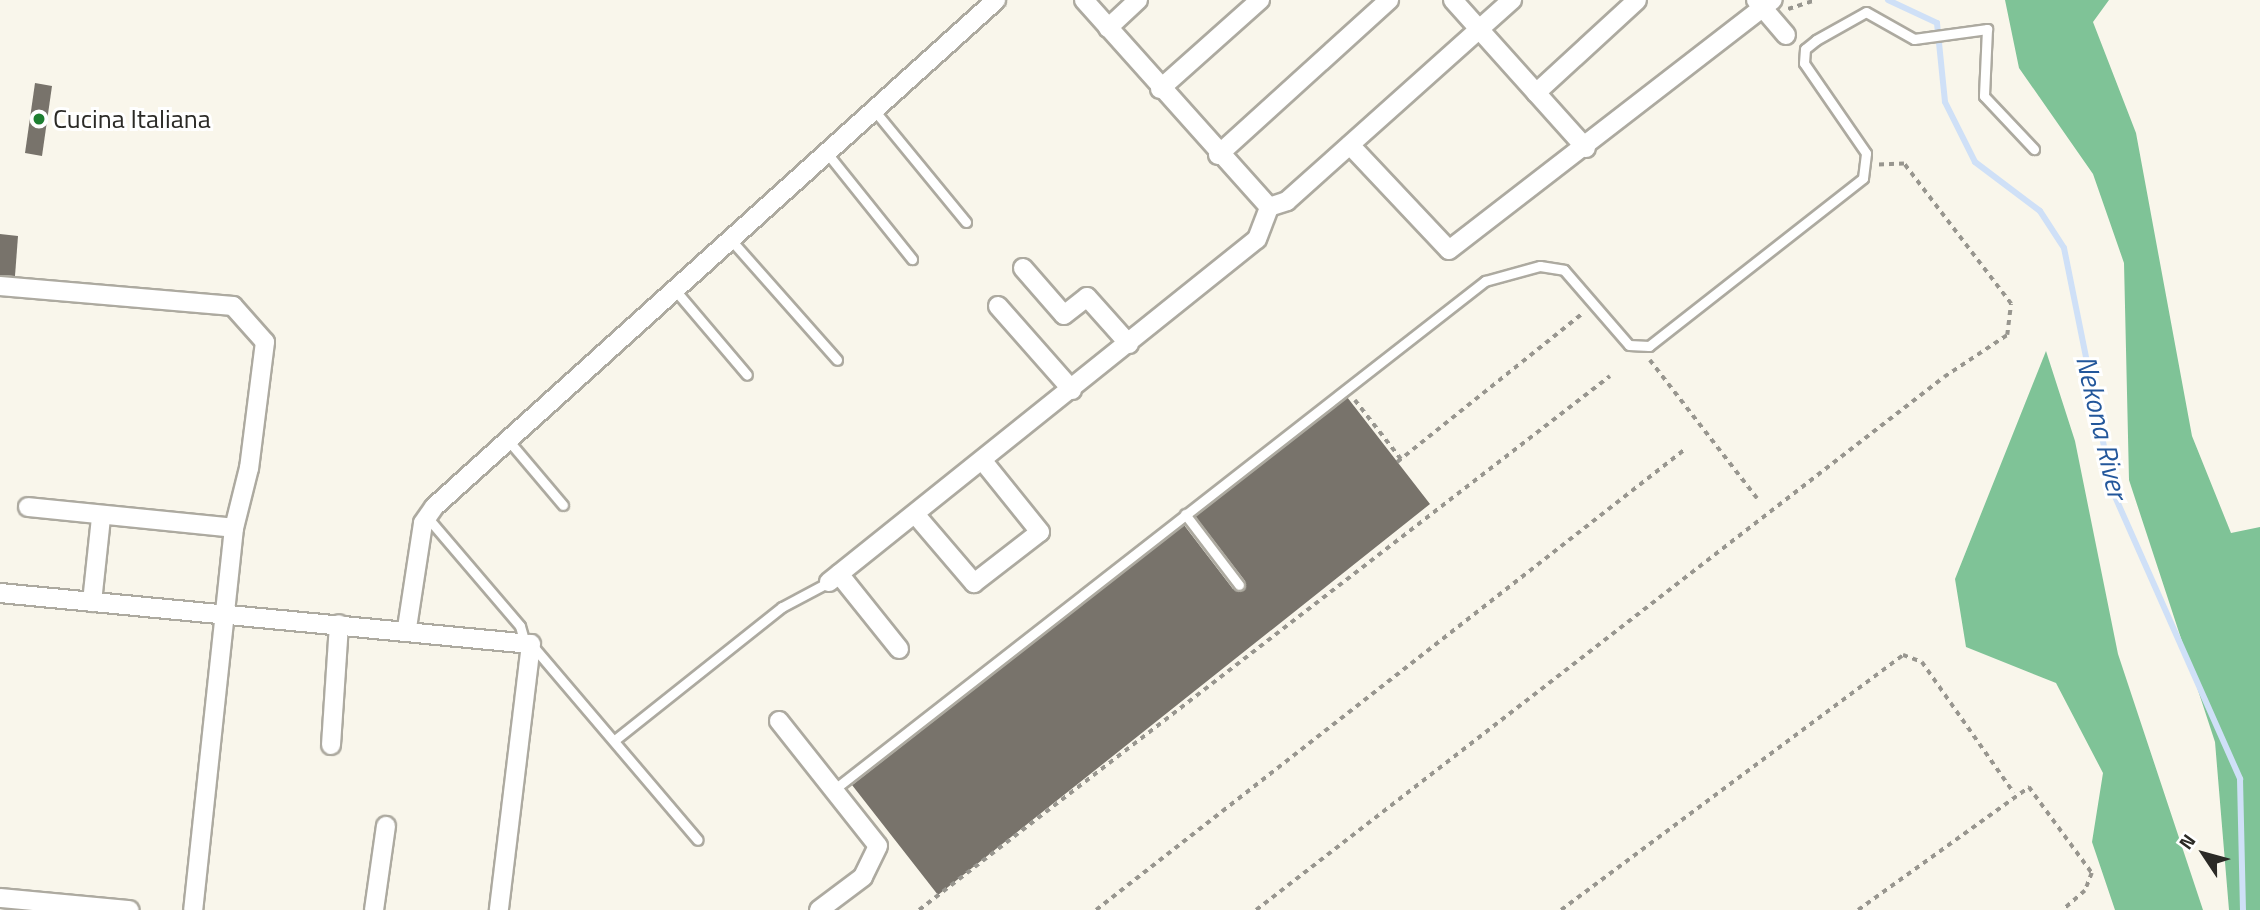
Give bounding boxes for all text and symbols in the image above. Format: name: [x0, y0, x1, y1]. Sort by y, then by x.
place label: Cucina Italiana: [53, 103, 211, 135]
marker: Cucina Italiana: [31, 111, 47, 127]
water label: Nekona River: [2069, 352, 2135, 502]
north arrow: [2169, 819, 2239, 889]
text: N: [2171, 828, 2202, 855]

